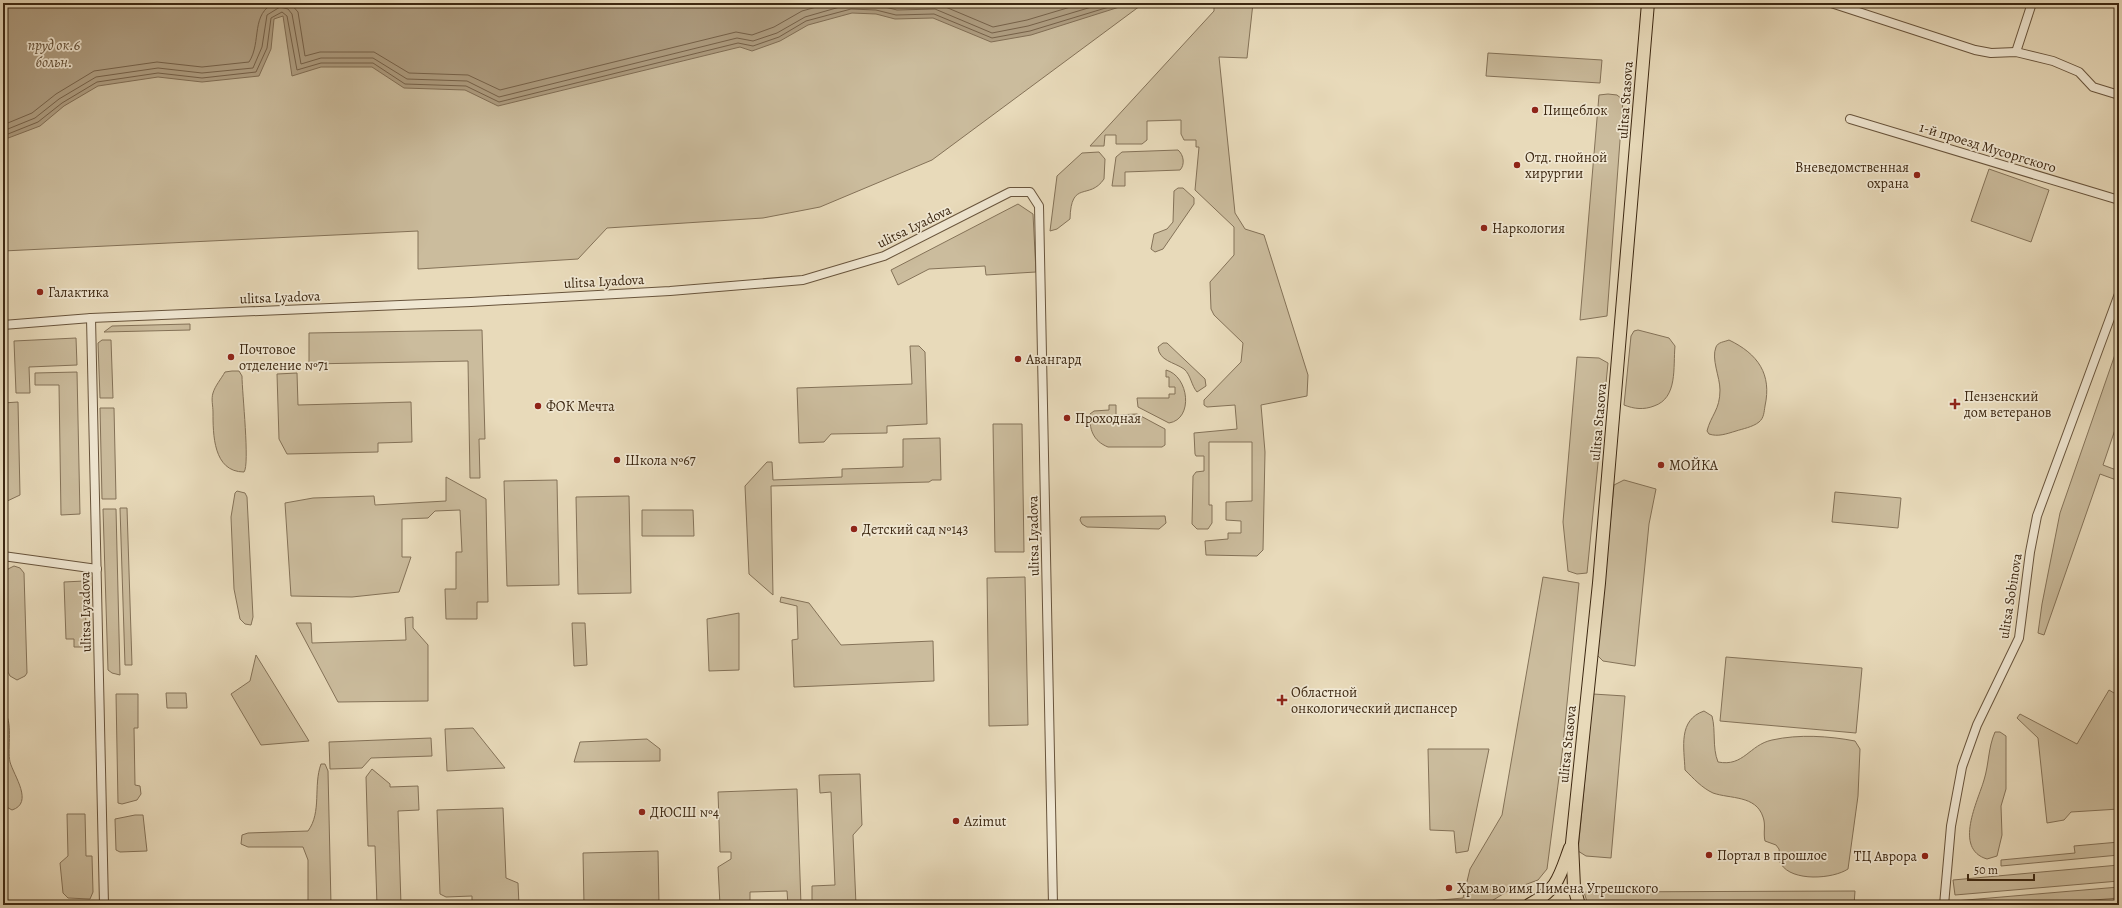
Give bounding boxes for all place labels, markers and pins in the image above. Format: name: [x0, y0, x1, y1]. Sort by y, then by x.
place label: Пищеблок: [1543, 101, 1608, 120]
marker: Пищеблок: [1530, 105, 1540, 115]
place label: Отд. гнойной хирургии: [1525, 148, 1607, 183]
place label: Вневедомственная охрана: [1795, 158, 1910, 193]
marker: Отд. гнойной хирургии: [1512, 160, 1522, 170]
marker: Вневедомственная охрана: [1912, 170, 1922, 180]
place label: Наркология: [1492, 219, 1565, 238]
marker: Наркология: [1479, 223, 1489, 233]
place label: Галактика: [48, 283, 110, 302]
marker: Галактика: [35, 287, 45, 297]
place label: Почтовое отделение №71: [239, 340, 329, 375]
place label: Авангард: [1025, 350, 1082, 369]
marker: Почтовое отделение №71: [226, 352, 236, 362]
marker: Авангард: [1013, 354, 1023, 364]
place label: Пензенский дом ветеранов: [1963, 387, 2052, 422]
place label: ФОК Мечта: [546, 397, 615, 416]
marker: Пензенский дом ветеранов: [1949, 398, 1961, 410]
marker: ФОК Мечта: [533, 401, 543, 411]
place label: Проходная: [1075, 409, 1141, 428]
marker: Проходная: [1062, 413, 1072, 423]
place label: Школа №67: [625, 451, 696, 470]
marker: Школа №67: [612, 455, 622, 465]
place label: МОЙКА: [1669, 456, 1719, 475]
marker: МОЙКА: [1656, 460, 1666, 470]
place label: Детский сад №143: [862, 520, 969, 539]
marker: Детский сад №143: [849, 524, 859, 534]
place label: Областной онкологический диспансер: [1291, 683, 1457, 718]
marker: Областной онкологический диспансер: [1276, 694, 1288, 706]
place label: ДЮСШ №4: [650, 803, 719, 822]
marker: ДЮСШ №4: [637, 807, 647, 817]
place label: Azimut: [963, 812, 1007, 831]
marker: Azimut: [951, 816, 961, 826]
place label: Портал в прошлое: [1717, 846, 1827, 865]
place label: ТЦ Аврора: [1854, 847, 1918, 866]
marker: Портал в прошлое: [1704, 850, 1714, 860]
marker: ТЦ Аврора: [1920, 851, 1930, 861]
place label: Храм во имя Пимена Угрешского: [1457, 879, 1658, 898]
marker: Храм во имя Пимена Угрешского: [1444, 883, 1454, 893]

